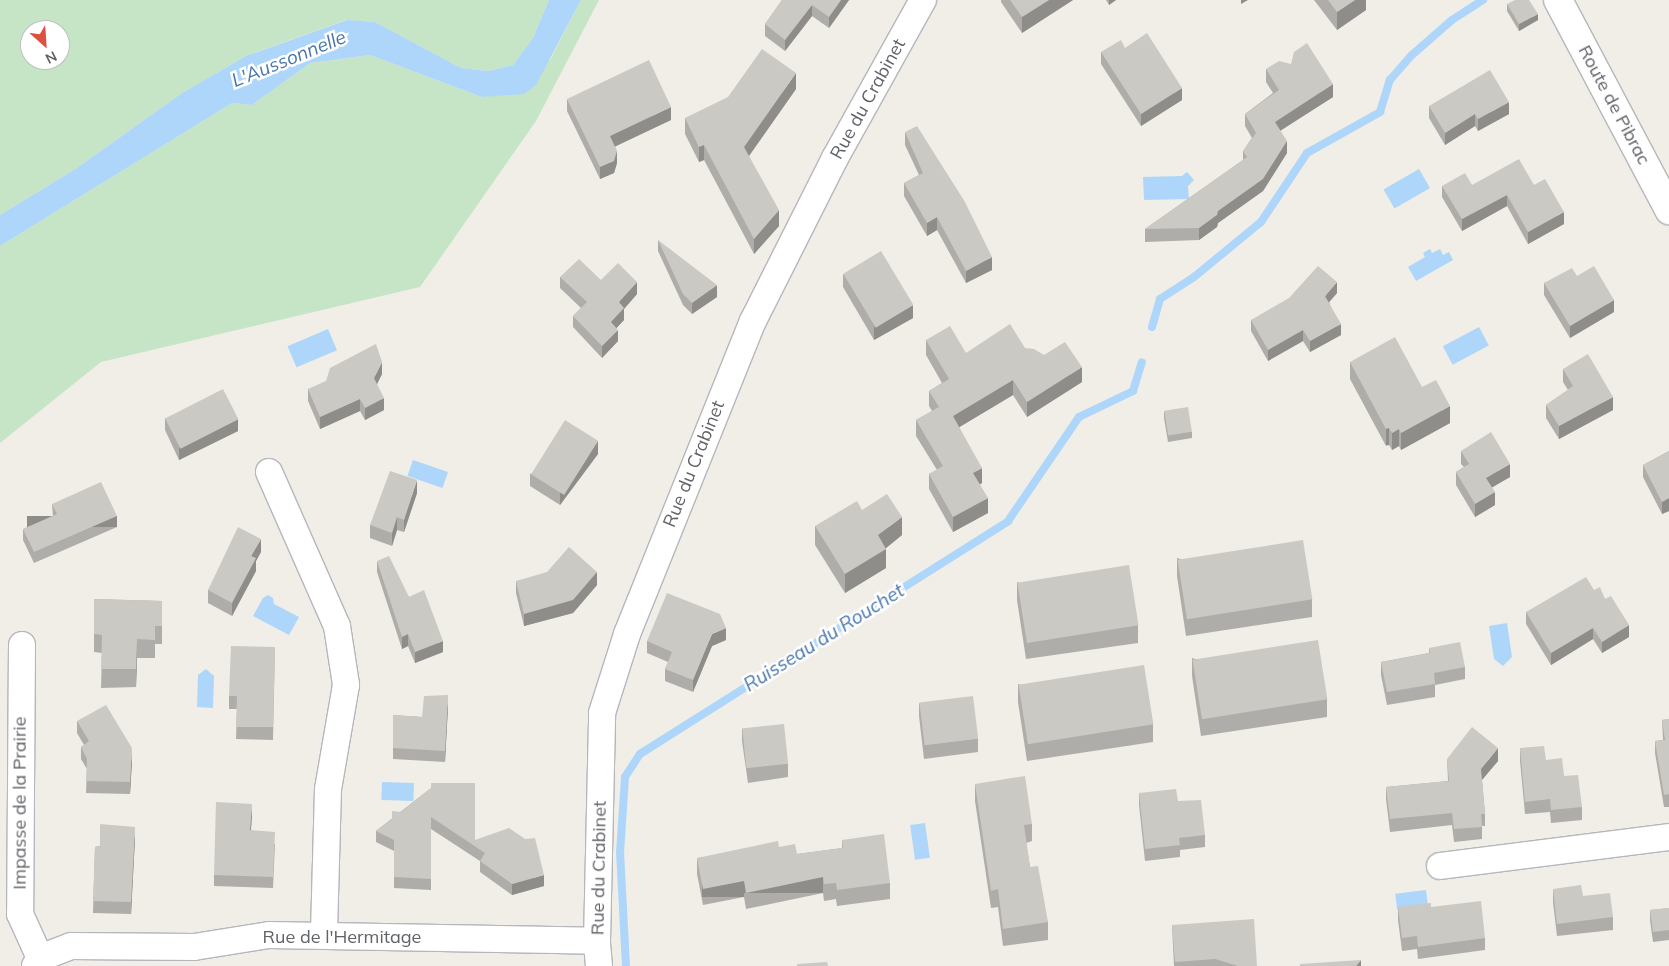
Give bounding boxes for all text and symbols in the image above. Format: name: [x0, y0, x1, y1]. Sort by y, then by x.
north arrow: [20, 20, 70, 70]
water label: L'Aussonnelle: [229, 26, 349, 92]
street label: Rue du Crabinet: [826, 35, 910, 163]
street label: Route de Pibrac: [1574, 42, 1654, 168]
text: N: [42, 47, 60, 68]
street label: Rue du Crabinet: [659, 398, 729, 530]
water label: Ruisseau du Rouchet: [740, 579, 908, 697]
street label: Impasse de la Prairie: [9, 716, 31, 890]
street label: Rue du Crabinet: [587, 801, 611, 935]
street label: Rue de l'Hermitage: [263, 926, 421, 948]

